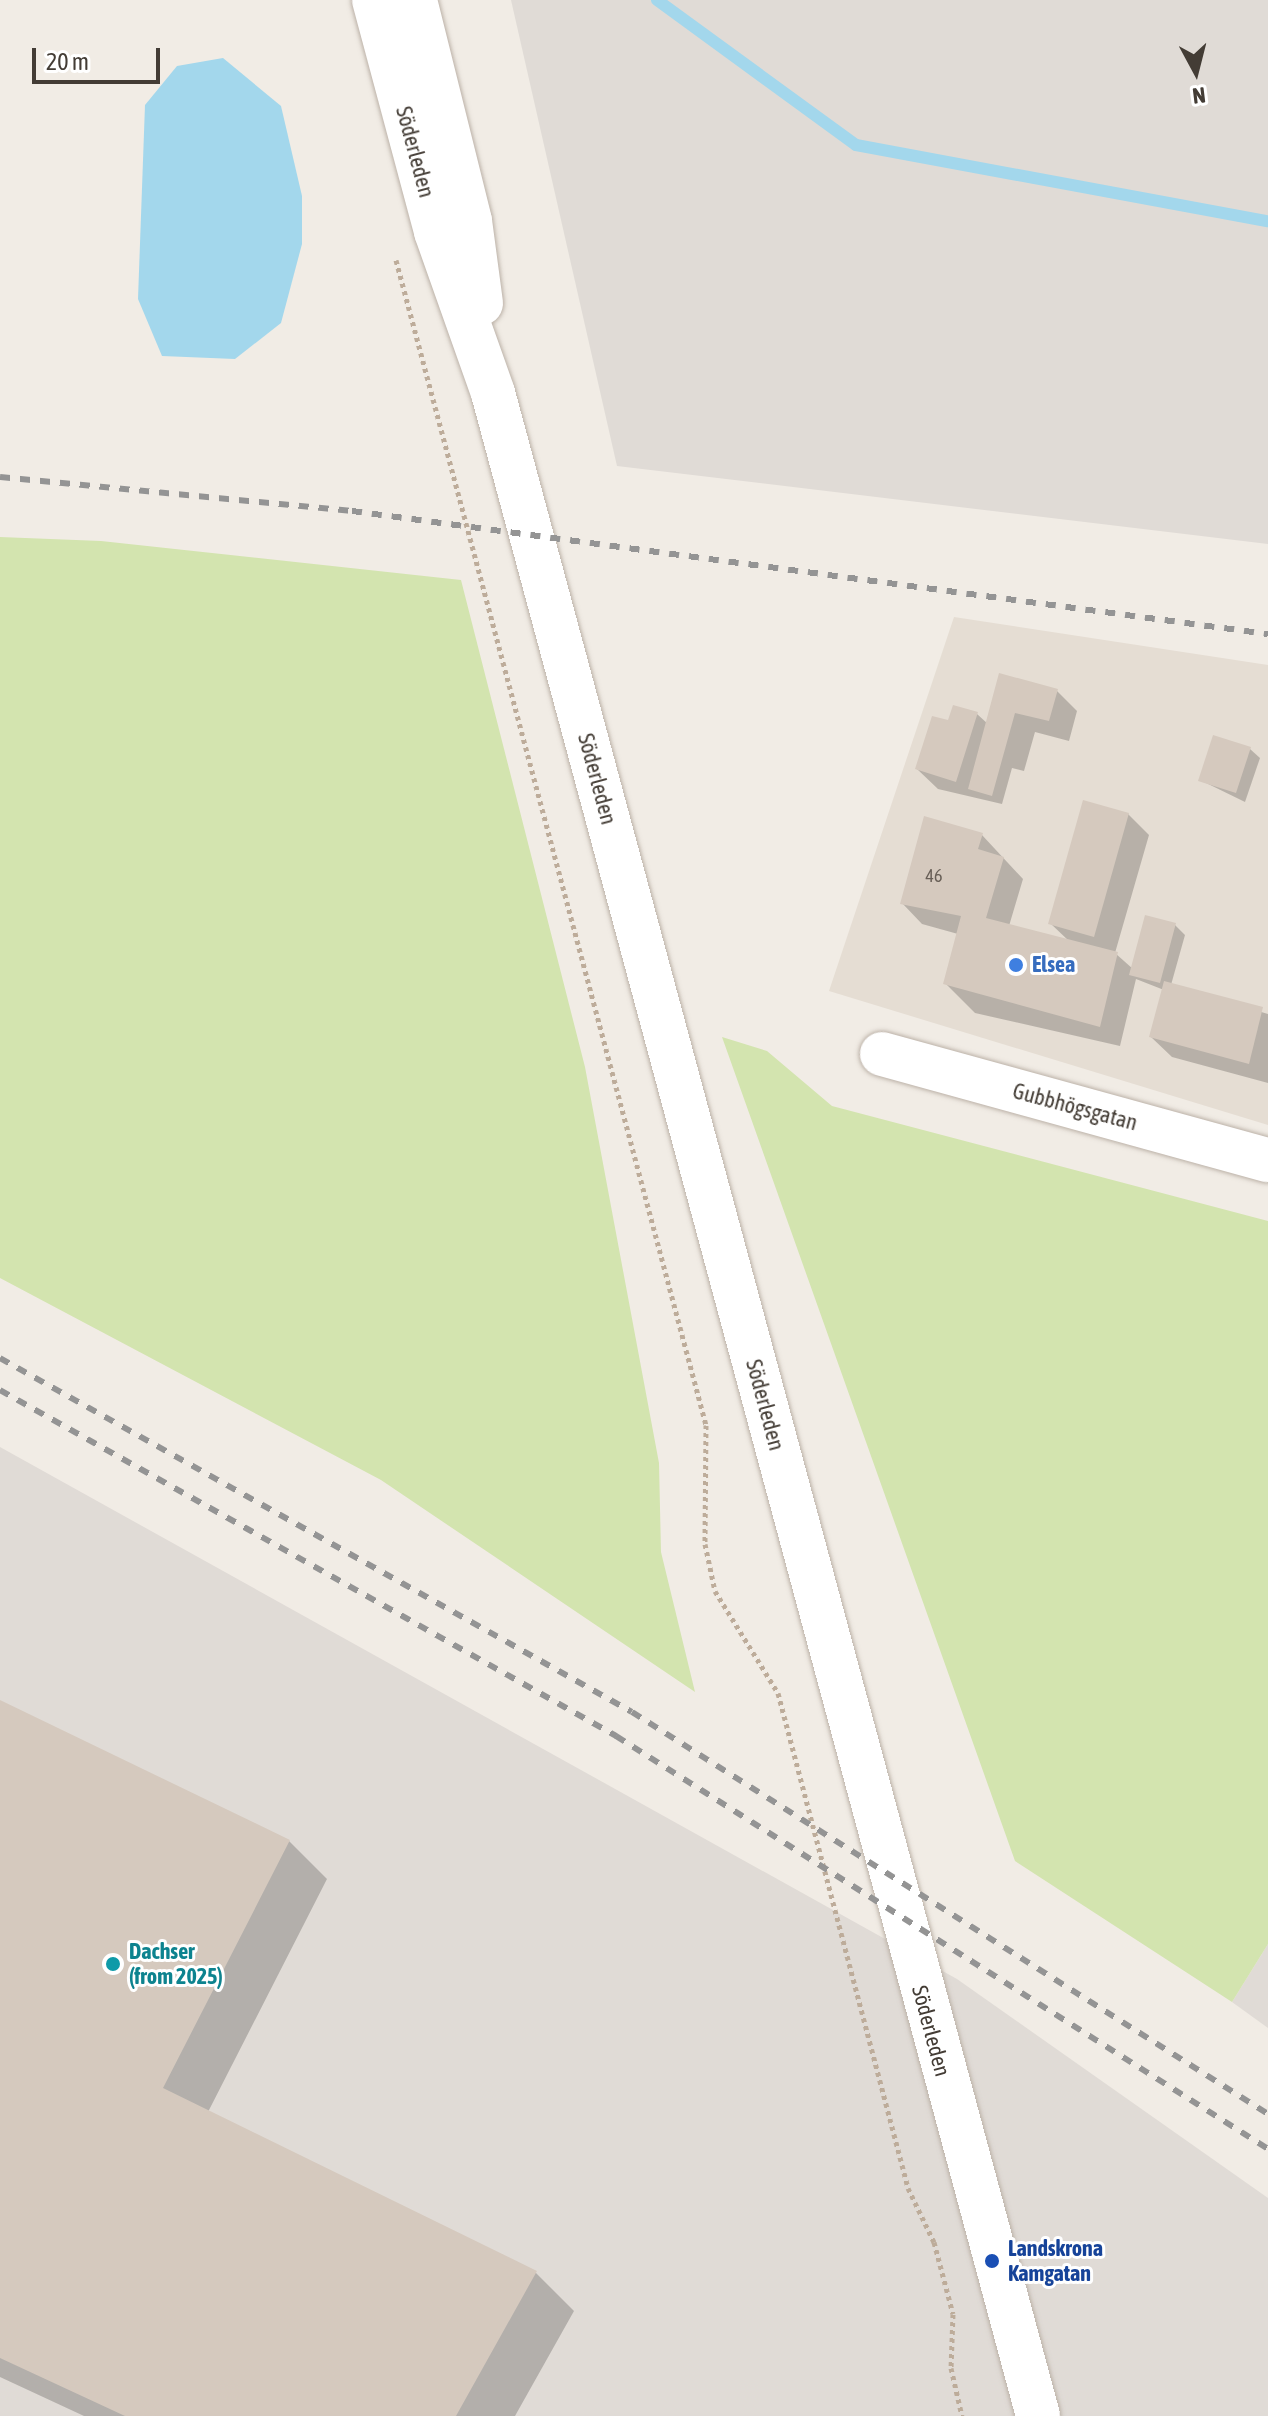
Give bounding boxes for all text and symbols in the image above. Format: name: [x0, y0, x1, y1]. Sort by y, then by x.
scale bar: [36, 32, 164, 82]
north arrow: [1156, 32, 1236, 112]
text: 20 m: [46, 48, 89, 75]
text: N: [1191, 82, 1207, 110]
street label: Söderleden: [390, 104, 440, 200]
street label: Söderleden: [572, 731, 622, 827]
house number: 46: [926, 865, 942, 887]
place label: Elsea: [1032, 952, 1075, 978]
marker: Elsea: [1007, 956, 1025, 974]
street label: Gubbhögsgatan: [1010, 1078, 1140, 1136]
street label: Söderleden: [740, 1357, 790, 1453]
place label: Dachser (from 2025): [129, 1938, 223, 1990]
marker: Dachser (from 2025): [104, 1955, 122, 1973]
street label: Söderleden: [906, 1983, 956, 2079]
place label: Landskrona Kamgatan: [1008, 2235, 1103, 2286]
marker: Landskrona Kamgatan: [983, 2252, 1001, 2270]

